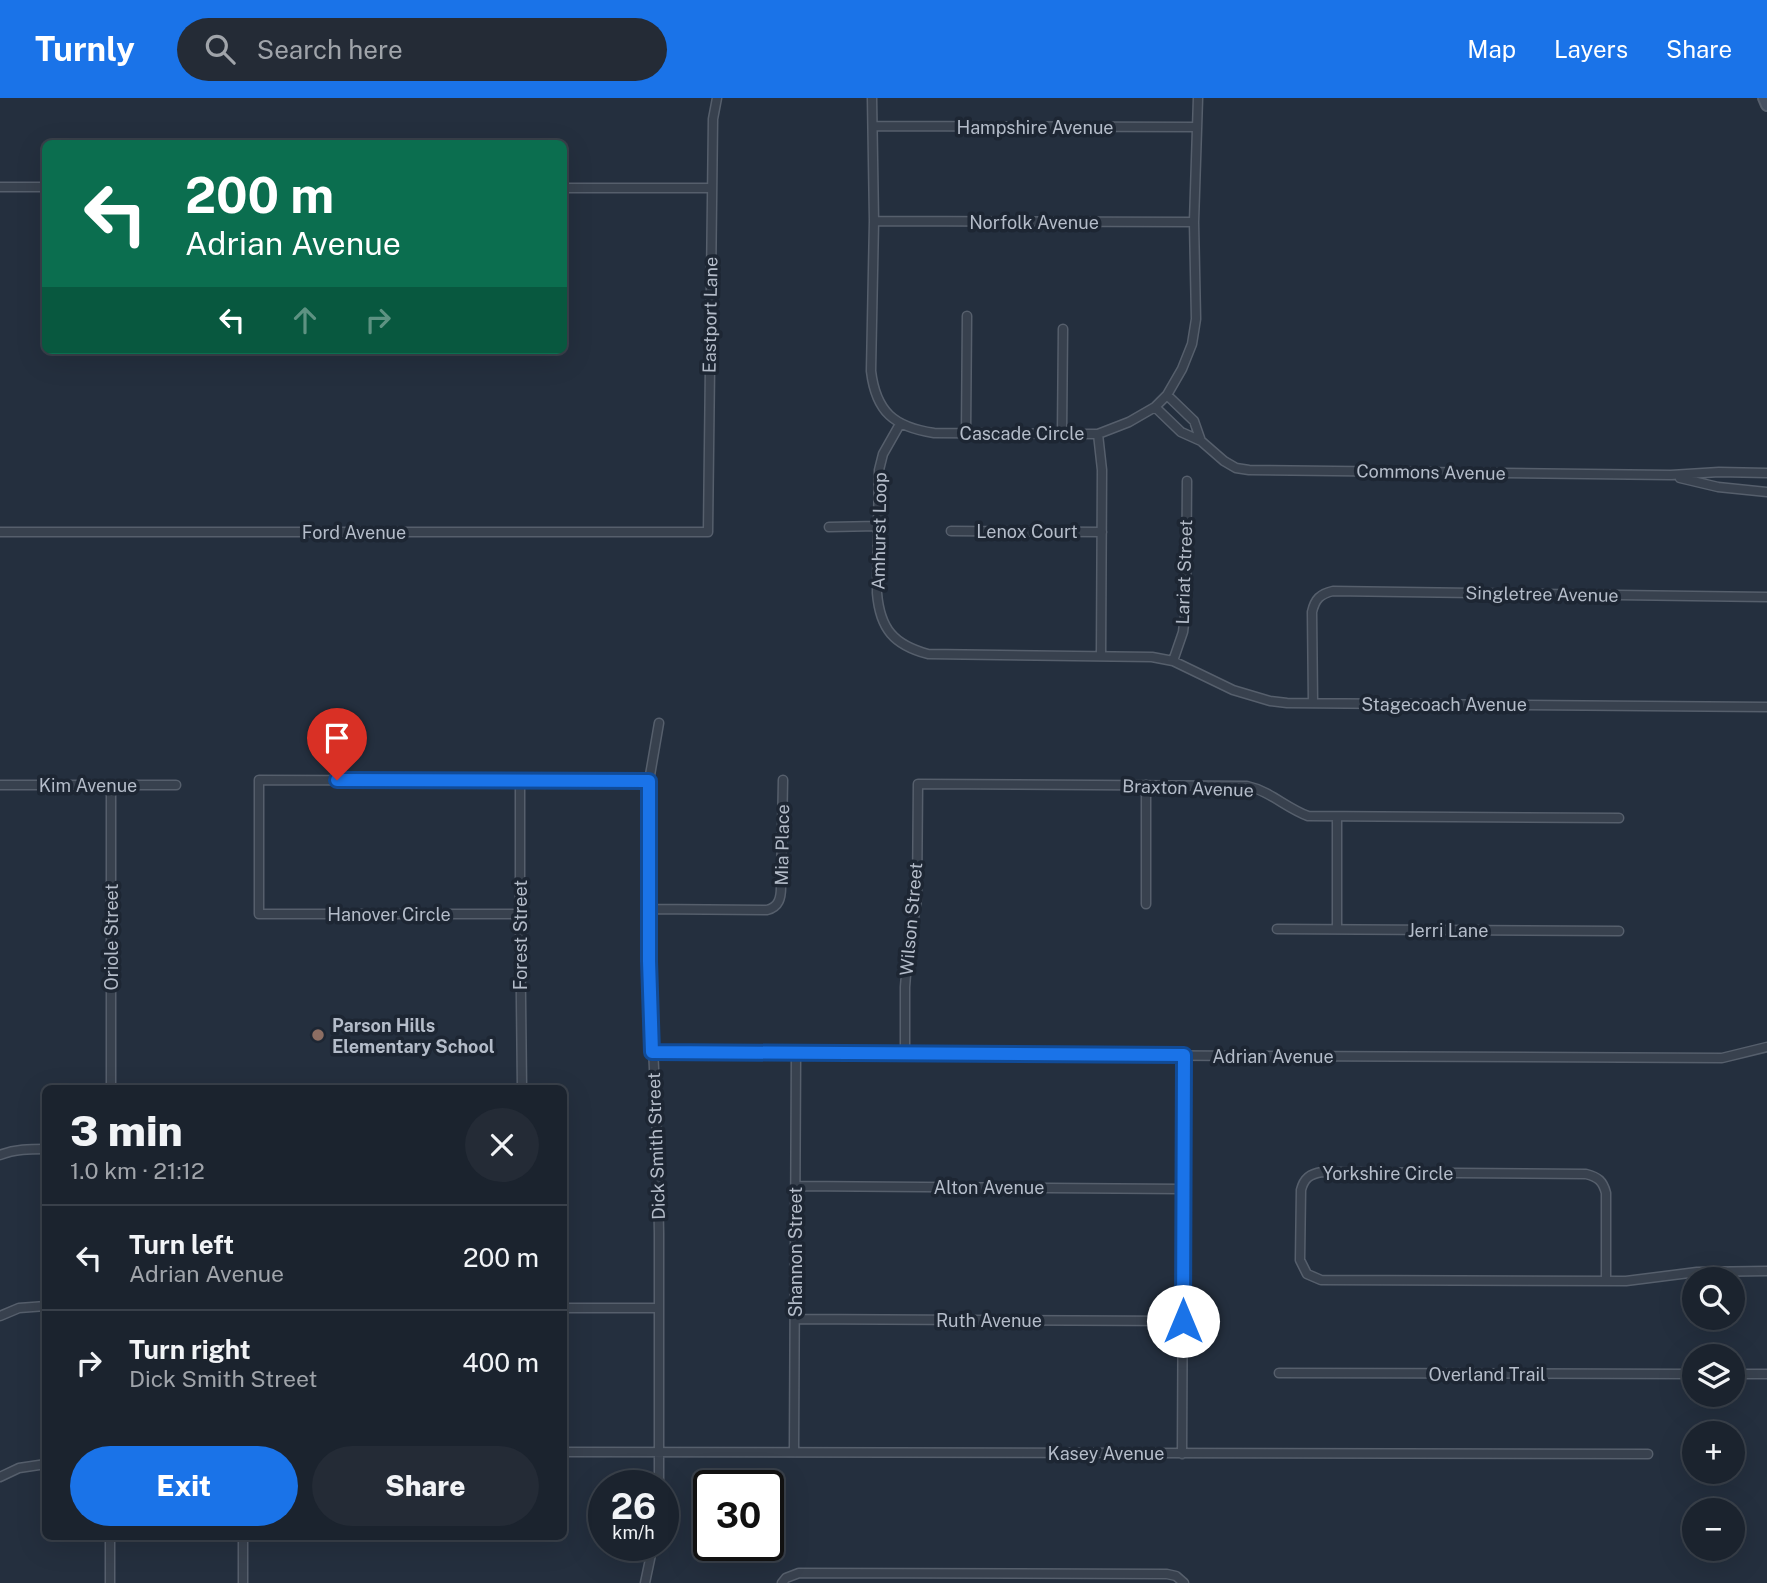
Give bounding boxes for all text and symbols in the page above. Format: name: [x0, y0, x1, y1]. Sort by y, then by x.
search box: [177, 18, 667, 81]
text: Turnly: [35, 30, 135, 68]
icon: search: [201, 30, 239, 68]
text: Search here: [257, 34, 403, 65]
text: Map: [1467, 35, 1516, 63]
text: Layers: [1554, 35, 1628, 63]
text: Share: [1666, 35, 1732, 63]
street label: Hampshire Avenue: [956, 117, 1114, 138]
text: 200 m: [185, 166, 334, 224]
icon: left: [70, 168, 161, 259]
street label: Norfolk Avenue: [969, 212, 1099, 233]
text: Adrian Avenue: [185, 225, 401, 262]
street label: Eastport Lane: [698, 257, 722, 373]
icon: left: [213, 301, 251, 339]
icon: ahead: [286, 301, 324, 339]
icon: right: [359, 301, 397, 339]
street label: Cascade Circle: [960, 423, 1084, 444]
street label: Commons Avenue: [1356, 460, 1506, 484]
street label: Amhurst Loop: [867, 472, 891, 590]
street label: Lariat Street: [1172, 519, 1196, 625]
street label: Lenox Court: [976, 521, 1078, 542]
street label: Ford Avenue: [302, 522, 406, 543]
street label: Singletree Avenue: [1465, 582, 1619, 606]
street label: Stagecoach Avenue: [1361, 694, 1527, 715]
pin: [307, 708, 367, 780]
icon: arrive: [318, 719, 356, 757]
street label: Kim Avenue: [39, 775, 137, 796]
street label: Braxton Avenue: [1122, 775, 1254, 801]
street label: Mia Place: [771, 804, 793, 886]
street label: Wilson Street: [896, 862, 926, 976]
street label: Forest Street: [510, 880, 531, 990]
street label: Oriole Street: [101, 884, 122, 990]
street label: Hanover Circle: [327, 904, 451, 925]
street label: Jerri Lane: [1408, 920, 1488, 941]
place label: Parson Hills Elementary School: [332, 1015, 495, 1057]
marker: Parson Hills Elementary School: [310, 1027, 326, 1043]
street label: Adrian Avenue: [1212, 1046, 1334, 1067]
street label: Dick Smith Street: [643, 1072, 669, 1220]
text: 3 min: [70, 1106, 183, 1155]
button: close: [465, 1108, 539, 1182]
text: 1.0 km · 21:12: [70, 1157, 205, 1184]
street label: Yorkshire Circle: [1322, 1163, 1454, 1184]
street label: Alton Avenue: [933, 1177, 1045, 1198]
street label: Shannon Street: [785, 1187, 806, 1317]
text: Turn left: [129, 1229, 234, 1260]
icon: left: [70, 1239, 108, 1277]
text: 200 m: [463, 1242, 539, 1273]
text: Adrian Avenue: [129, 1260, 284, 1287]
map controls: [1682, 1267, 1745, 1561]
button: search: [1682, 1267, 1745, 1330]
position arrow: [1146, 1284, 1220, 1358]
street label: Ruth Avenue: [936, 1310, 1042, 1331]
text: Turn right: [129, 1334, 251, 1365]
icon: right: [70, 1344, 108, 1382]
button: layers: [1682, 1344, 1745, 1407]
text: 400 m: [462, 1347, 539, 1378]
street label: Overland Trail: [1429, 1364, 1545, 1385]
text: Dick Smith Street: [129, 1365, 317, 1392]
button: +: [1682, 1421, 1745, 1484]
street label: Kasey Avenue: [1048, 1443, 1164, 1464]
button: Exit: [70, 1446, 298, 1526]
button: Share: [312, 1446, 539, 1526]
speed limit sign: 30: [693, 1470, 784, 1561]
text: 26: [611, 1486, 656, 1527]
button: −: [1682, 1498, 1745, 1561]
text: km/h: [612, 1522, 655, 1543]

